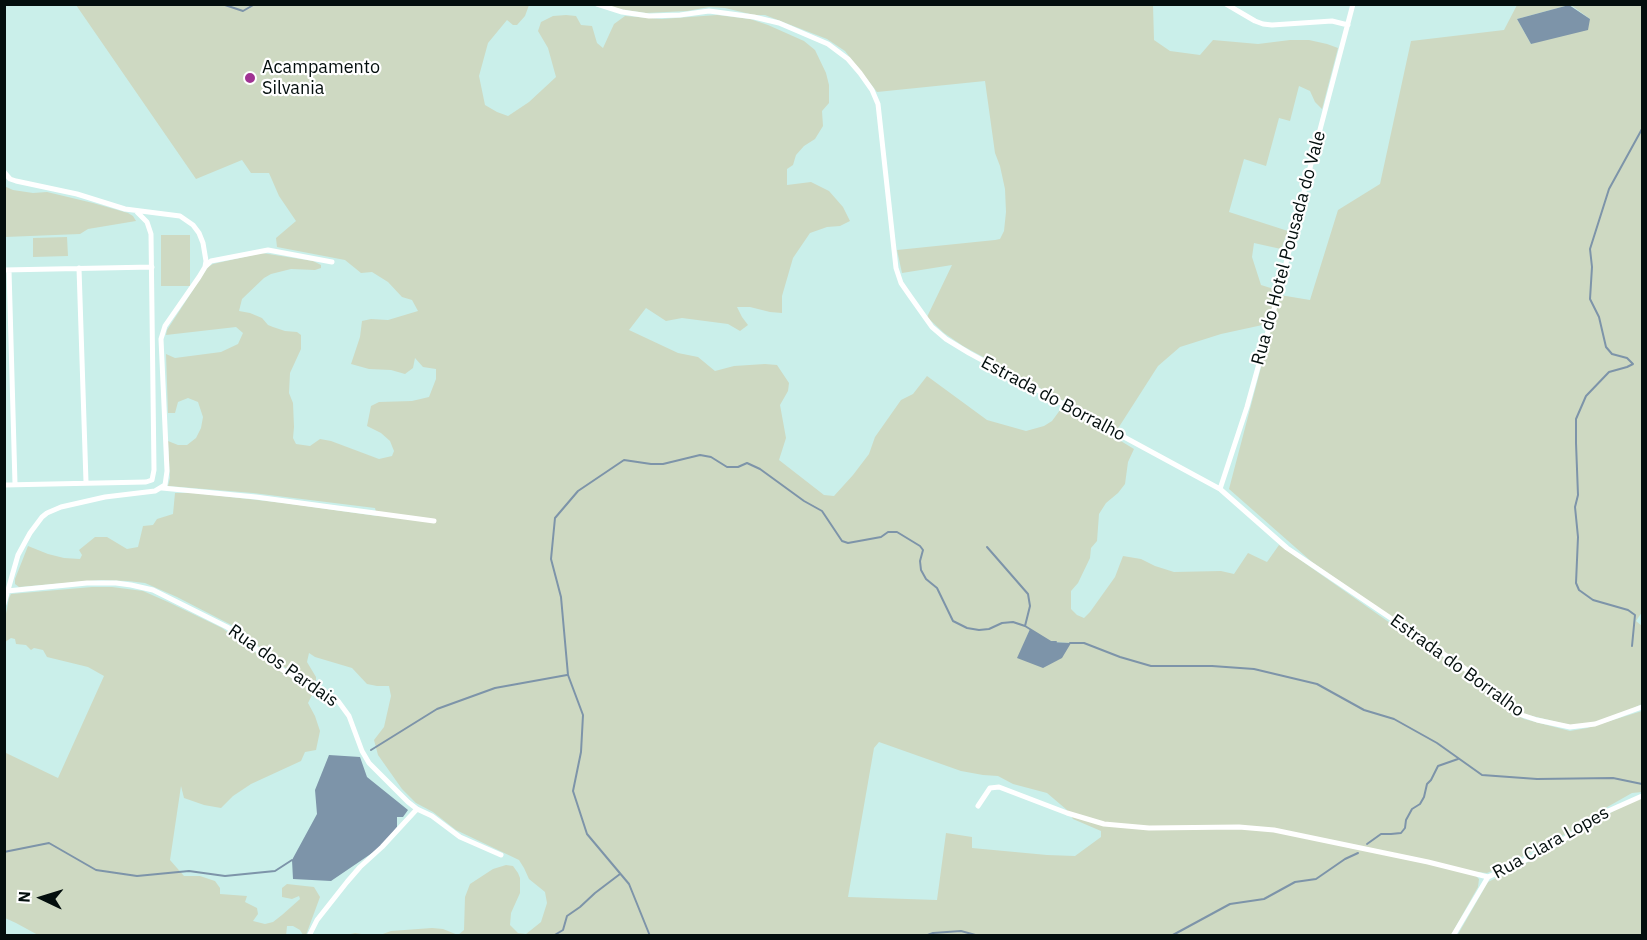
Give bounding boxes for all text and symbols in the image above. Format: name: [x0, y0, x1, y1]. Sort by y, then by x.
place label: Acampamento Silvania: [262, 57, 380, 100]
marker: Acampamento Silvania: [243, 71, 257, 85]
street label: Rua do Hotel Pousada do Vale: [1247, 129, 1331, 367]
street label: Estrada do Borralho: [977, 352, 1129, 446]
street label: Estrada do Borralho: [1386, 610, 1528, 722]
street label: Rua dos Pardais: [224, 620, 342, 712]
street label: Rua Clara Lopes: [1489, 802, 1613, 884]
north arrow: [12, 868, 72, 928]
text: N: [14, 890, 34, 903]

